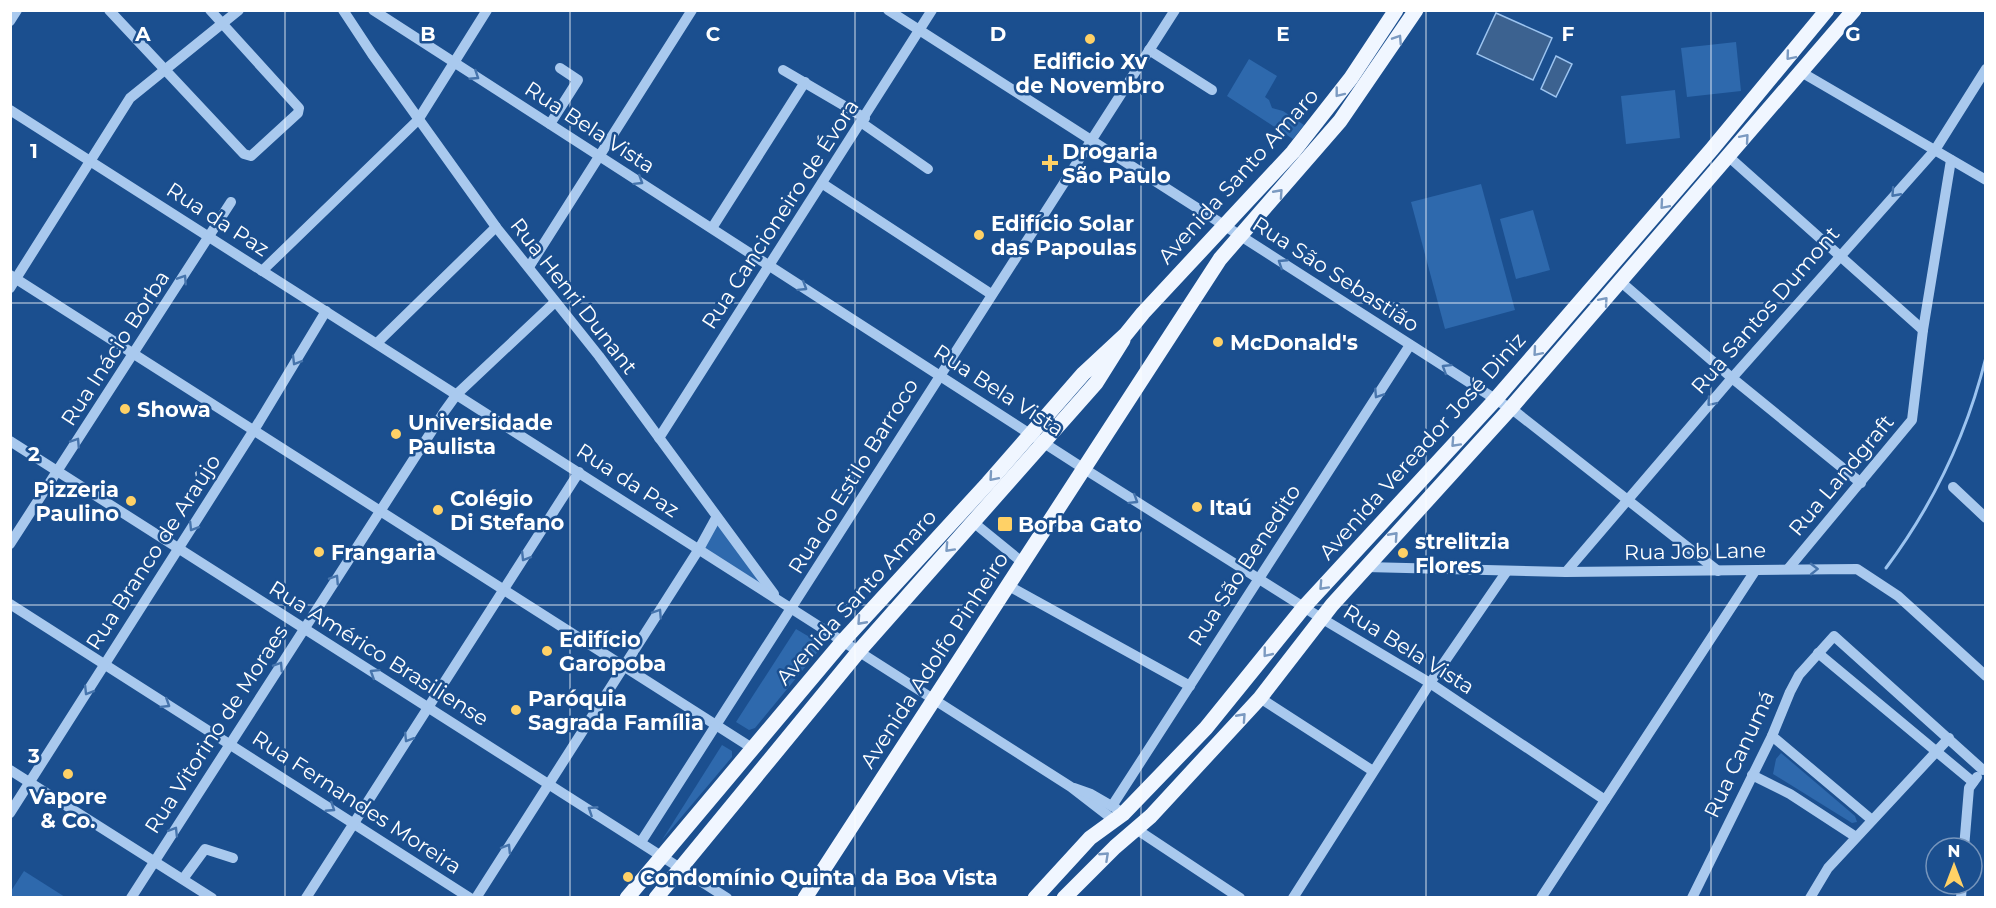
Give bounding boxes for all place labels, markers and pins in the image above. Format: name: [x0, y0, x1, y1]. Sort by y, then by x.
marker: Edificio Xv de Novembro: [1083, 32, 1097, 46]
place label: Edificio Xv de Novembro: [1016, 49, 1165, 98]
place label: Drogaria São Paulo: [1062, 139, 1171, 188]
marker: Drogaria São Paulo: [1043, 156, 1057, 170]
place label: Edifício Solar das Papoulas: [991, 211, 1137, 260]
marker: Edifício Solar das Papoulas: [972, 228, 986, 242]
place label: McDonald's: [1230, 330, 1358, 355]
marker: McDonald's: [1211, 335, 1225, 349]
place label: Showa: [137, 397, 211, 422]
marker: Showa: [118, 402, 132, 416]
place label: Universidade Paulista: [408, 410, 553, 459]
marker: Universidade Paulista: [389, 427, 403, 441]
place label: Pizzeria Paulino: [33, 477, 119, 526]
place label: Colégio Di Stefano: [450, 486, 565, 535]
marker: Pizzeria Paulino: [124, 494, 138, 508]
place label: Itaú: [1209, 495, 1252, 520]
marker: Itaú: [1190, 500, 1204, 514]
marker: Colégio Di Stefano: [431, 503, 445, 517]
place label: Borba Gato: [1018, 512, 1142, 537]
marker: Borba Gato: [996, 515, 1014, 533]
place label: strelitzia Flores: [1415, 529, 1510, 578]
place label: Frangaria: [331, 540, 436, 565]
marker: Frangaria: [312, 545, 326, 559]
marker: strelitzia Flores: [1396, 546, 1410, 560]
place label: Edifício Garopoba: [559, 627, 666, 676]
marker: Edifício Garopoba: [540, 644, 554, 658]
place label: Paróquia Sagrada Família: [528, 686, 704, 735]
marker: Paróquia Sagrada Família: [509, 703, 523, 717]
marker: Vapore & Co.: [61, 767, 75, 781]
place label: Vapore & Co.: [28, 784, 107, 833]
place label: Condomínio Quinta da Boa Vista: [640, 865, 998, 890]
marker: Condomínio Quinta da Boa Vista: [621, 870, 635, 884]

